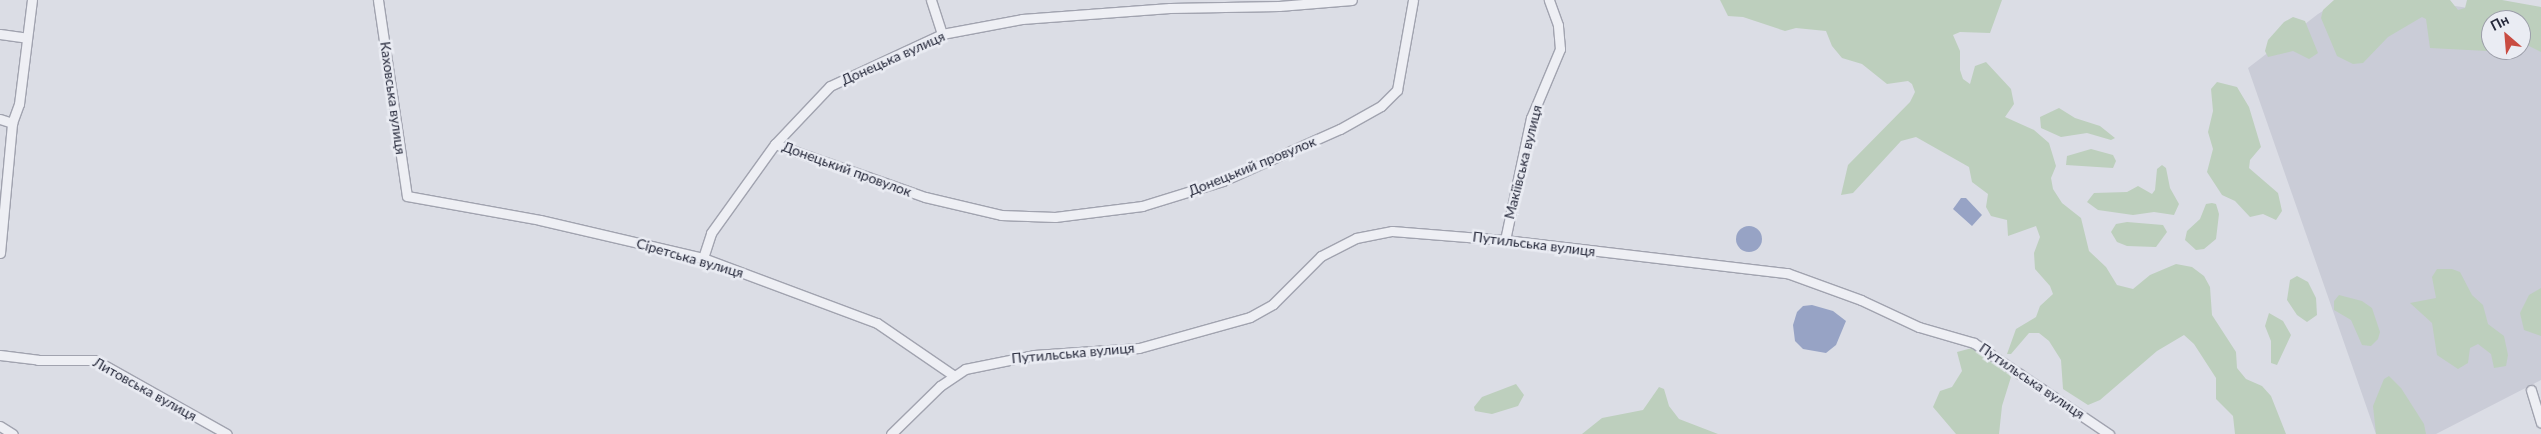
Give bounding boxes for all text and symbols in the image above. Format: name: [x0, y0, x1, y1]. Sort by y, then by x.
north arrow: [2481, 10, 2531, 60]
text: Пн: [2487, 10, 2511, 34]
street label: Донецька вулиця: [839, 28, 947, 88]
street label: Каховська вулиця: [377, 40, 409, 156]
street label: Макіївська вулиця: [1501, 103, 1545, 221]
street label: Донецький провулок: [1186, 133, 1318, 199]
street label: Донецький провулок: [780, 138, 914, 200]
street label: Путильська вулиця: [1472, 228, 1596, 260]
street label: Сіретська вулиця: [634, 235, 746, 281]
street label: Путильська вулиця: [1011, 339, 1135, 367]
street label: Путильська вулиця: [1976, 340, 2088, 422]
street label: Литовська вулиця: [90, 354, 200, 424]

